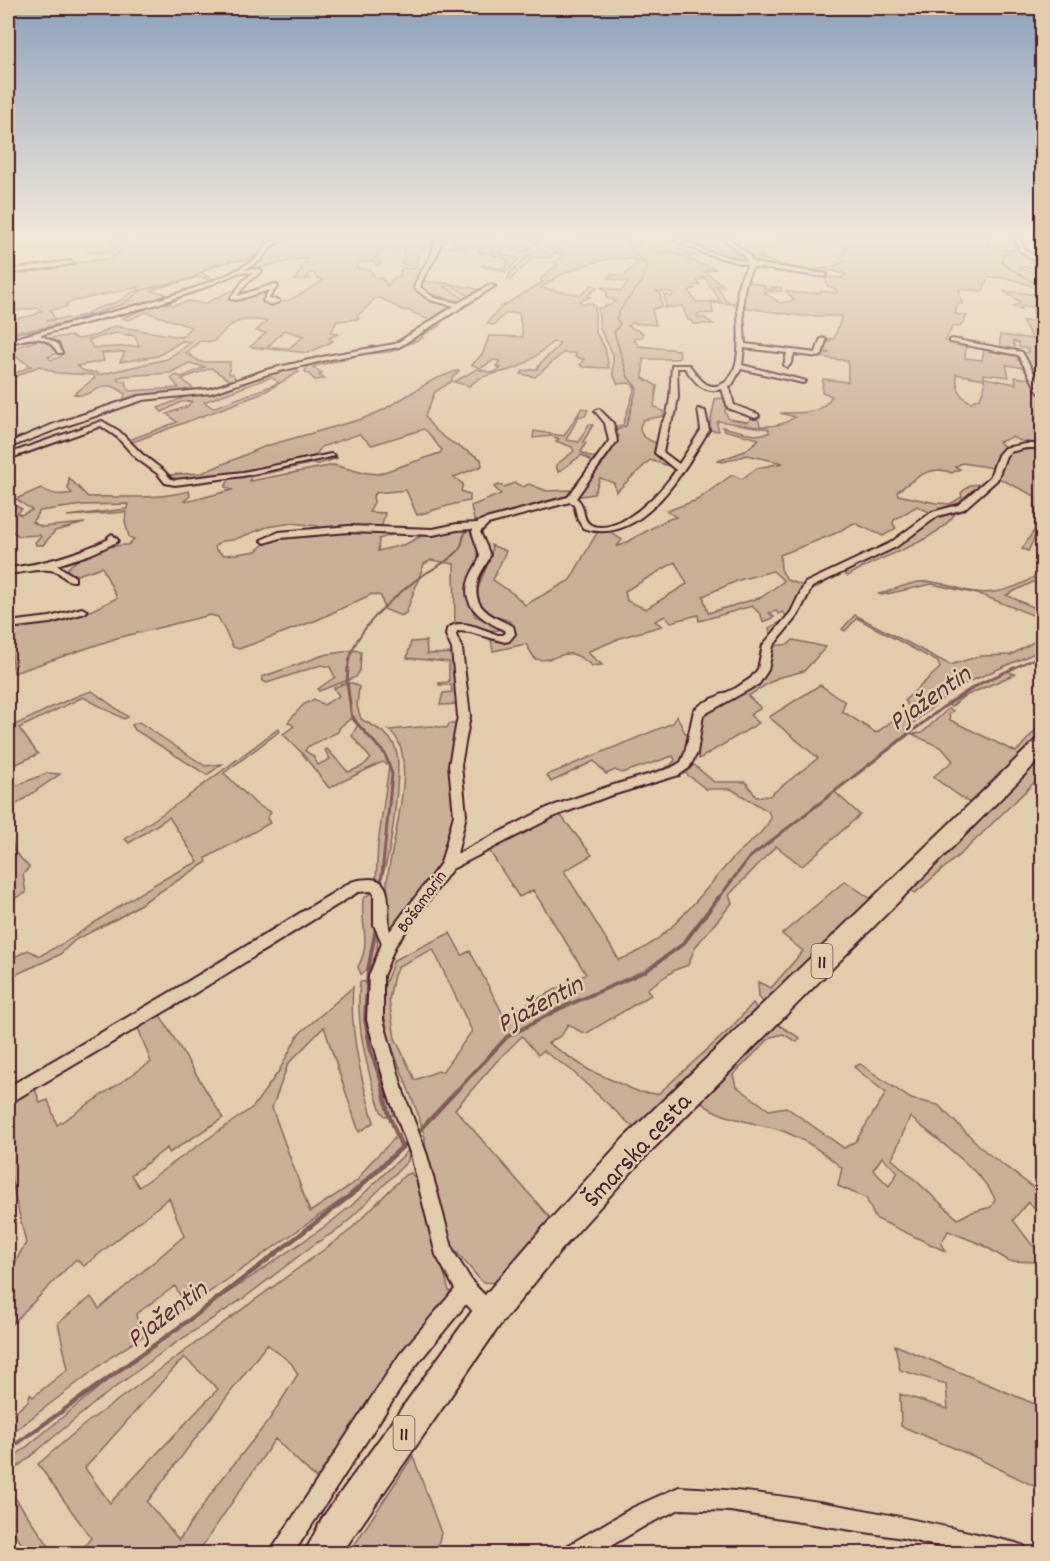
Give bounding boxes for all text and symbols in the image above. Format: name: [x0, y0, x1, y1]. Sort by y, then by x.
water label: Pjažentin: [882, 656, 982, 743]
street label: Bošamarin: [392, 866, 454, 939]
road number: 11: [812, 944, 832, 978]
water label: Pjažentin: [490, 966, 592, 1045]
street label: Šmarska cesta: [576, 1085, 702, 1217]
water label: Pjažentin: [119, 1271, 218, 1359]
road number: 11: [394, 1416, 414, 1450]

